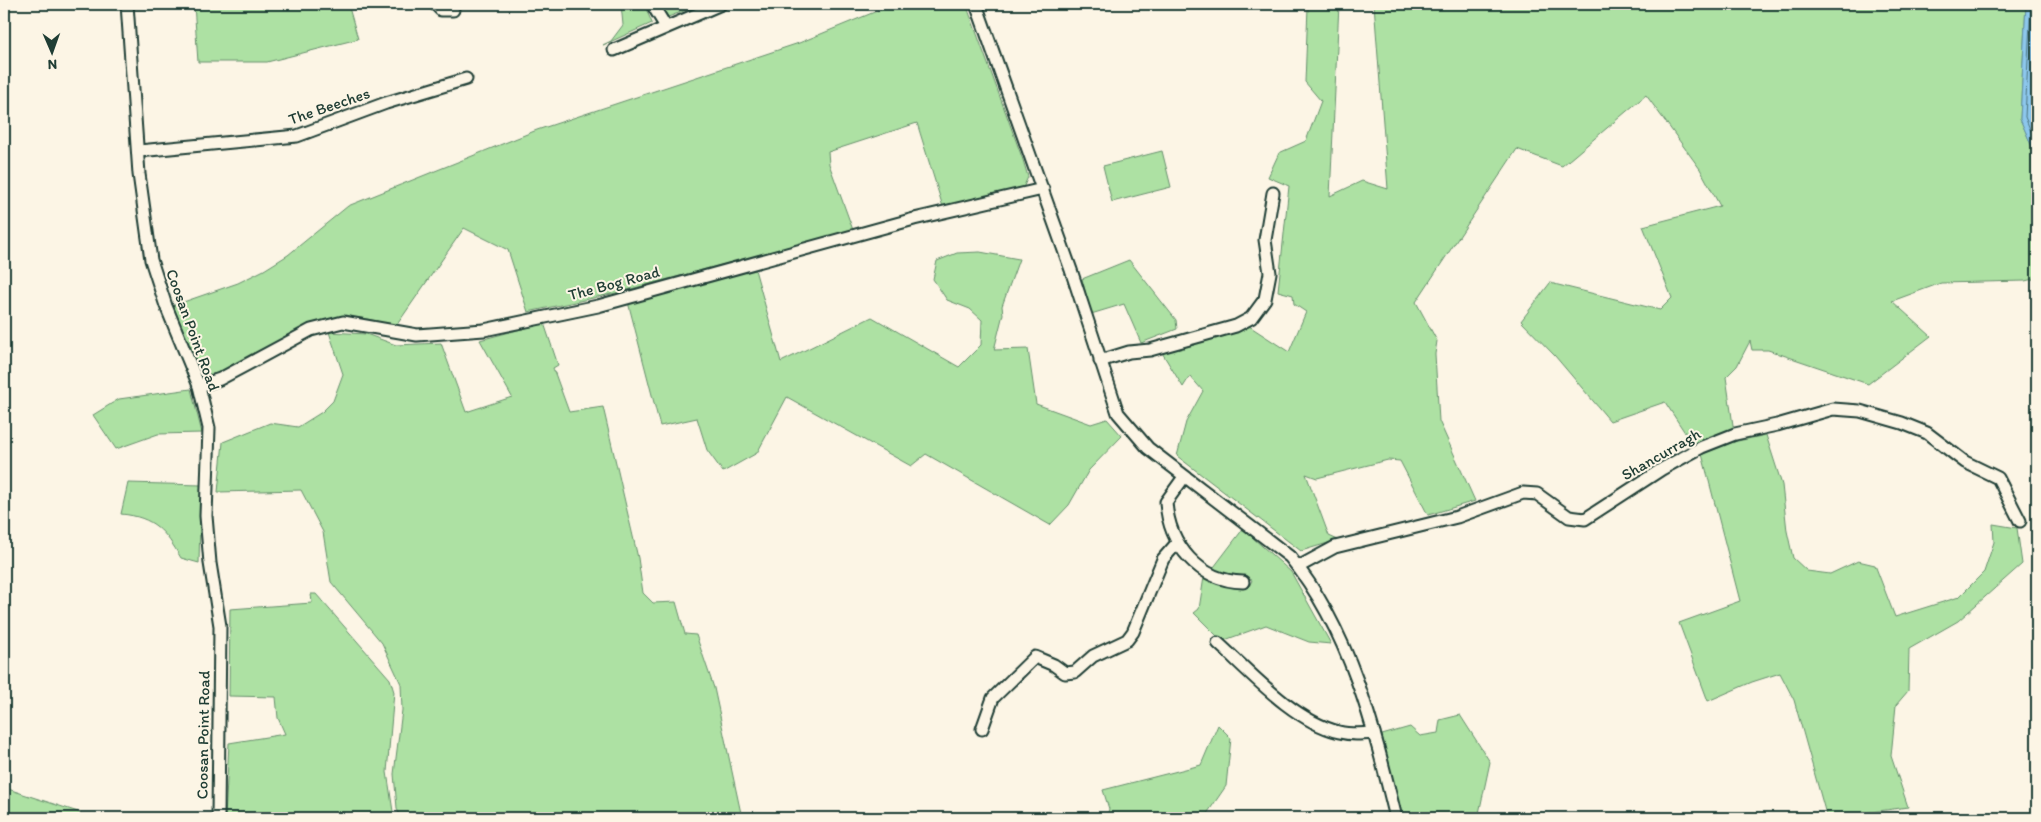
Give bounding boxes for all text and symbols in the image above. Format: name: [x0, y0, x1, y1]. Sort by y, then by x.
north arrow: [28, 28, 78, 78]
text: N: [47, 56, 57, 73]
street label: The Beeches: [286, 83, 372, 129]
street label: The Bog Road: [566, 262, 662, 304]
street label: Coosan Point Road: [162, 266, 224, 394]
street label: Shancurragh: [1618, 424, 1704, 484]
street label: Coosan Point Road: [192, 670, 214, 800]

